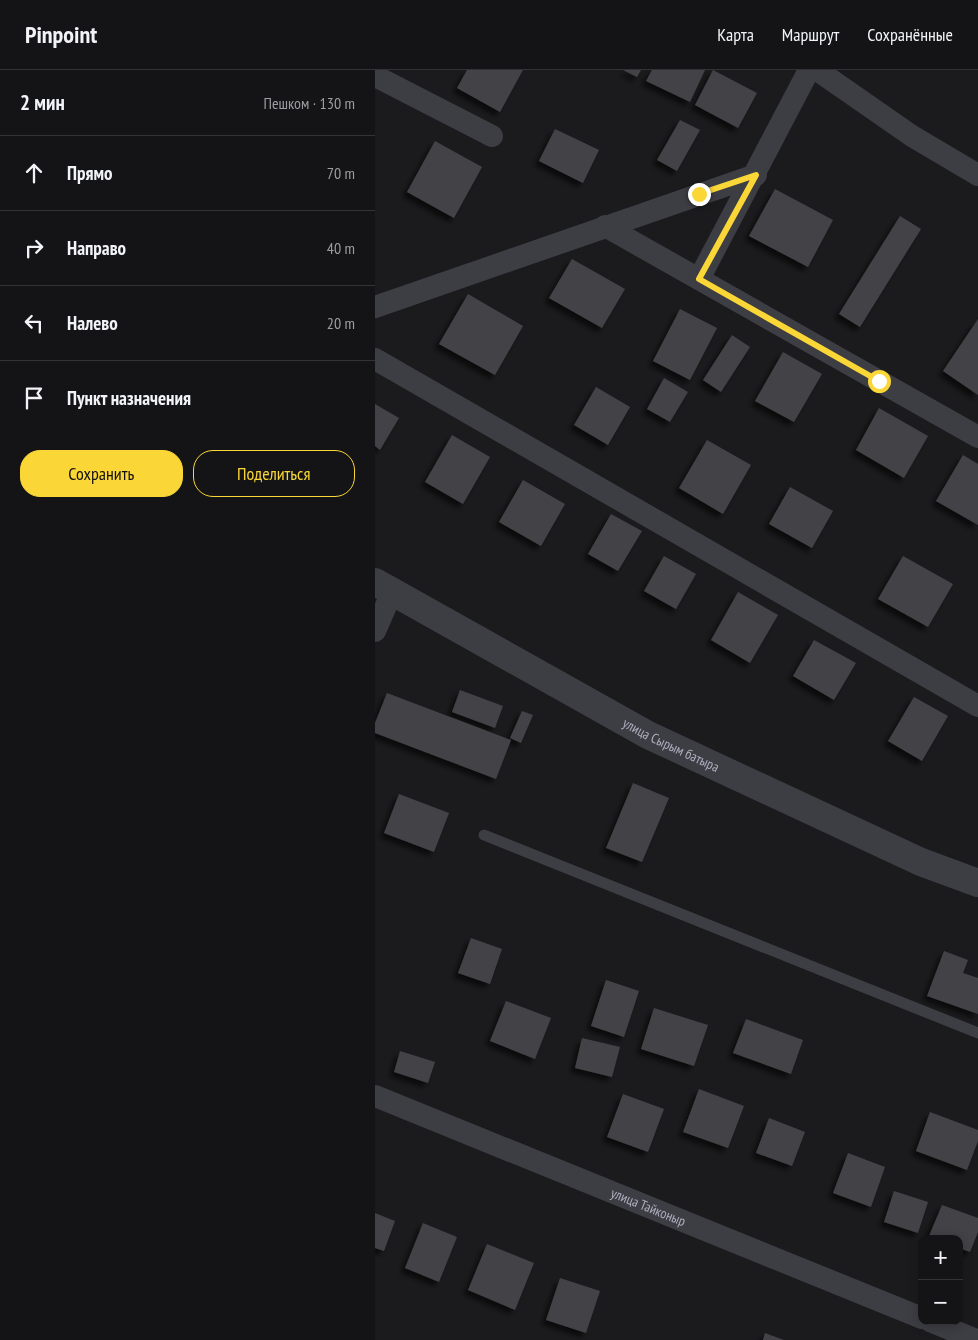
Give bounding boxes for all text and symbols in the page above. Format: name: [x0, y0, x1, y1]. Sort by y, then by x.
text: Pinpoint: [25, 19, 97, 50]
text: Карта: [717, 23, 754, 46]
text: Маршрут: [782, 23, 839, 46]
text: Сохранённые: [867, 23, 953, 46]
text: 2 мин: [20, 89, 65, 116]
text: Пешком · 130 m: [264, 93, 355, 113]
icon: ahead: [20, 159, 48, 187]
text: Прямо: [67, 161, 112, 185]
text: 70 m: [327, 163, 355, 183]
route end: [688, 183, 711, 206]
icon: right: [20, 234, 48, 262]
text: Направо: [67, 236, 126, 260]
text: 40 m: [327, 238, 355, 258]
icon: left: [20, 309, 48, 337]
text: Налево: [67, 311, 118, 335]
text: 20 m: [327, 313, 355, 333]
route start: [868, 370, 891, 393]
icon: arrive: [20, 384, 48, 412]
text: Пункт назначения: [67, 386, 191, 410]
button: Сохранить: [20, 450, 183, 497]
button: Поделиться: [193, 450, 355, 497]
street label: улица Сырым батыра: [620, 714, 722, 776]
street label: улица Тайконыр: [608, 1184, 688, 1230]
map controls: [918, 1235, 963, 1325]
button: +: [918, 1235, 963, 1280]
button: −: [918, 1280, 963, 1325]

